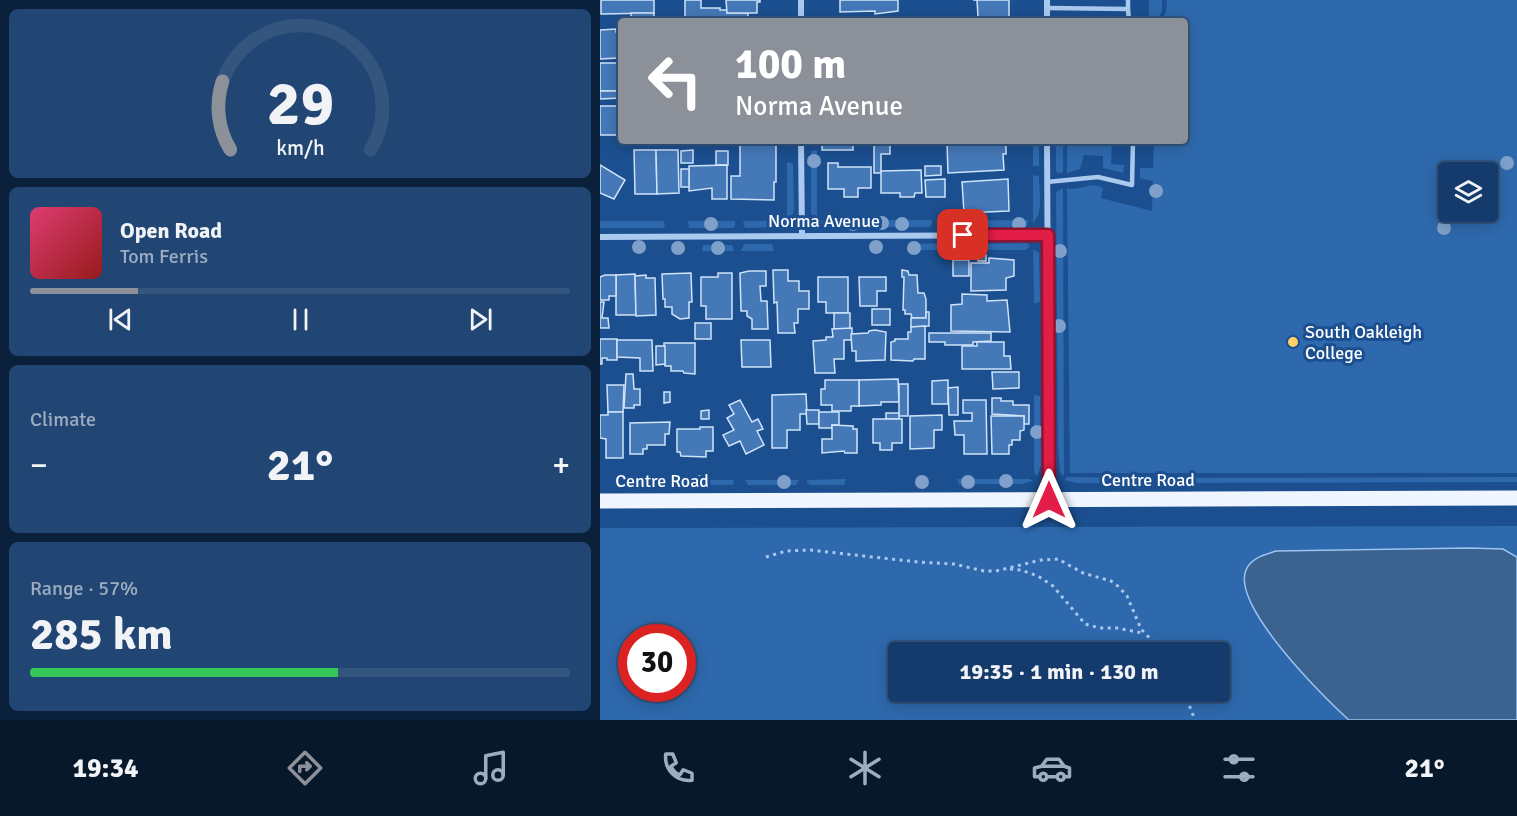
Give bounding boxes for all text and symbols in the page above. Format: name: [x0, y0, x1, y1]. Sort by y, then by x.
text: 100 m: [735, 39, 846, 90]
icon: left: [636, 42, 714, 120]
text: 29: [266, 66, 334, 143]
text: Norma Avenue: [735, 90, 903, 123]
text: km/h: [276, 136, 324, 162]
map controls: [1438, 162, 1498, 222]
button: layers: [1438, 162, 1498, 222]
pin: [937, 209, 988, 260]
street label: Norma Avenue: [768, 210, 880, 232]
text: Open Road: [120, 217, 222, 244]
icon: arrive: [946, 218, 979, 251]
text: Tom Ferris: [120, 244, 208, 269]
icon: previous: [104, 303, 137, 336]
icon: pause: [284, 303, 317, 336]
icon: next: [464, 303, 497, 336]
place label: South Oakleigh College: [1305, 321, 1422, 364]
marker: South Oakleigh College: [1286, 335, 1300, 349]
text: Climate: [30, 407, 96, 432]
text: 21°: [267, 438, 333, 493]
text: −: [30, 445, 48, 486]
text: +: [552, 445, 570, 486]
position arrow: [1017, 468, 1081, 532]
street label: Centre Road: [1101, 469, 1195, 491]
street label: Centre Road: [615, 470, 709, 492]
text: Range · 57%: [30, 576, 138, 601]
text: 285 km: [30, 607, 173, 662]
speed limit sign: 30: [618, 624, 696, 702]
text: 19:35 · 1 min · 130 m: [959, 658, 1159, 685]
icon: directions: [284, 747, 326, 789]
icon: music: [470, 747, 512, 789]
icon: phone: [657, 747, 699, 789]
icon: climate: [844, 747, 886, 789]
icon: car: [1031, 747, 1073, 789]
icon: filters: [1218, 747, 1260, 789]
text: 19:34: [72, 752, 139, 785]
text: 21°: [1405, 752, 1445, 785]

